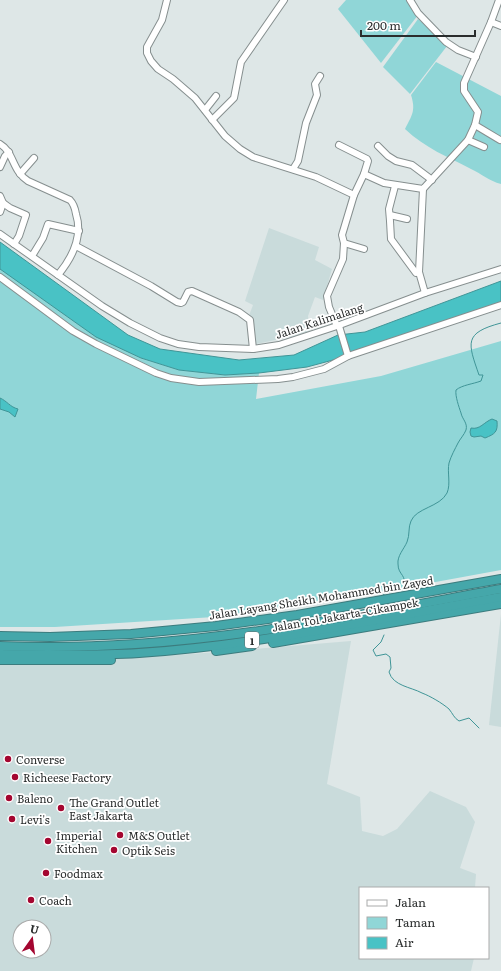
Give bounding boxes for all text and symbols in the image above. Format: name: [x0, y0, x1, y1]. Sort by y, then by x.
scale bar: [361, 12, 475, 38]
text: 200 m: [367, 16, 401, 34]
street label: Jalan Kalimalang: [273, 298, 366, 342]
street label: Jalan Layang Sheikh Mohammed bin Zayed: [208, 571, 435, 623]
street label: Jalan Tol Jakarta–Cikampek: [270, 593, 420, 635]
road number: 1: [245, 632, 259, 648]
place label: Converse: [16, 751, 65, 767]
marker: Converse: [3, 754, 13, 764]
place label: Richeese Factory: [23, 769, 112, 785]
marker: Richeese Factory: [10, 772, 20, 782]
place label: Baleno: [17, 790, 53, 806]
marker: Baleno: [4, 793, 14, 803]
place label: The Grand Outlet East Jakarta: [69, 794, 159, 823]
marker: The Grand Outlet East Jakarta: [56, 803, 66, 813]
place label: Levi's: [20, 811, 50, 827]
marker: Levi's: [7, 814, 17, 824]
place label: Imperial Kitchen: [56, 827, 102, 856]
place label: M&S Outlet: [128, 827, 190, 843]
marker: M&S Outlet: [115, 830, 125, 840]
marker: Imperial Kitchen: [43, 836, 53, 846]
place label: Optik Seis: [122, 842, 175, 858]
marker: Optik Seis: [109, 845, 119, 855]
place label: Foodmax: [54, 865, 103, 881]
marker: Foodmax: [41, 868, 51, 878]
legend: [359, 887, 489, 959]
place label: Coach: [39, 892, 72, 908]
text: Jalan: [395, 893, 426, 911]
marker: Coach: [26, 895, 36, 905]
text: Taman: [395, 913, 435, 931]
north arrow: [12, 919, 52, 959]
text: U: [29, 920, 41, 937]
text: Air: [395, 933, 414, 951]

